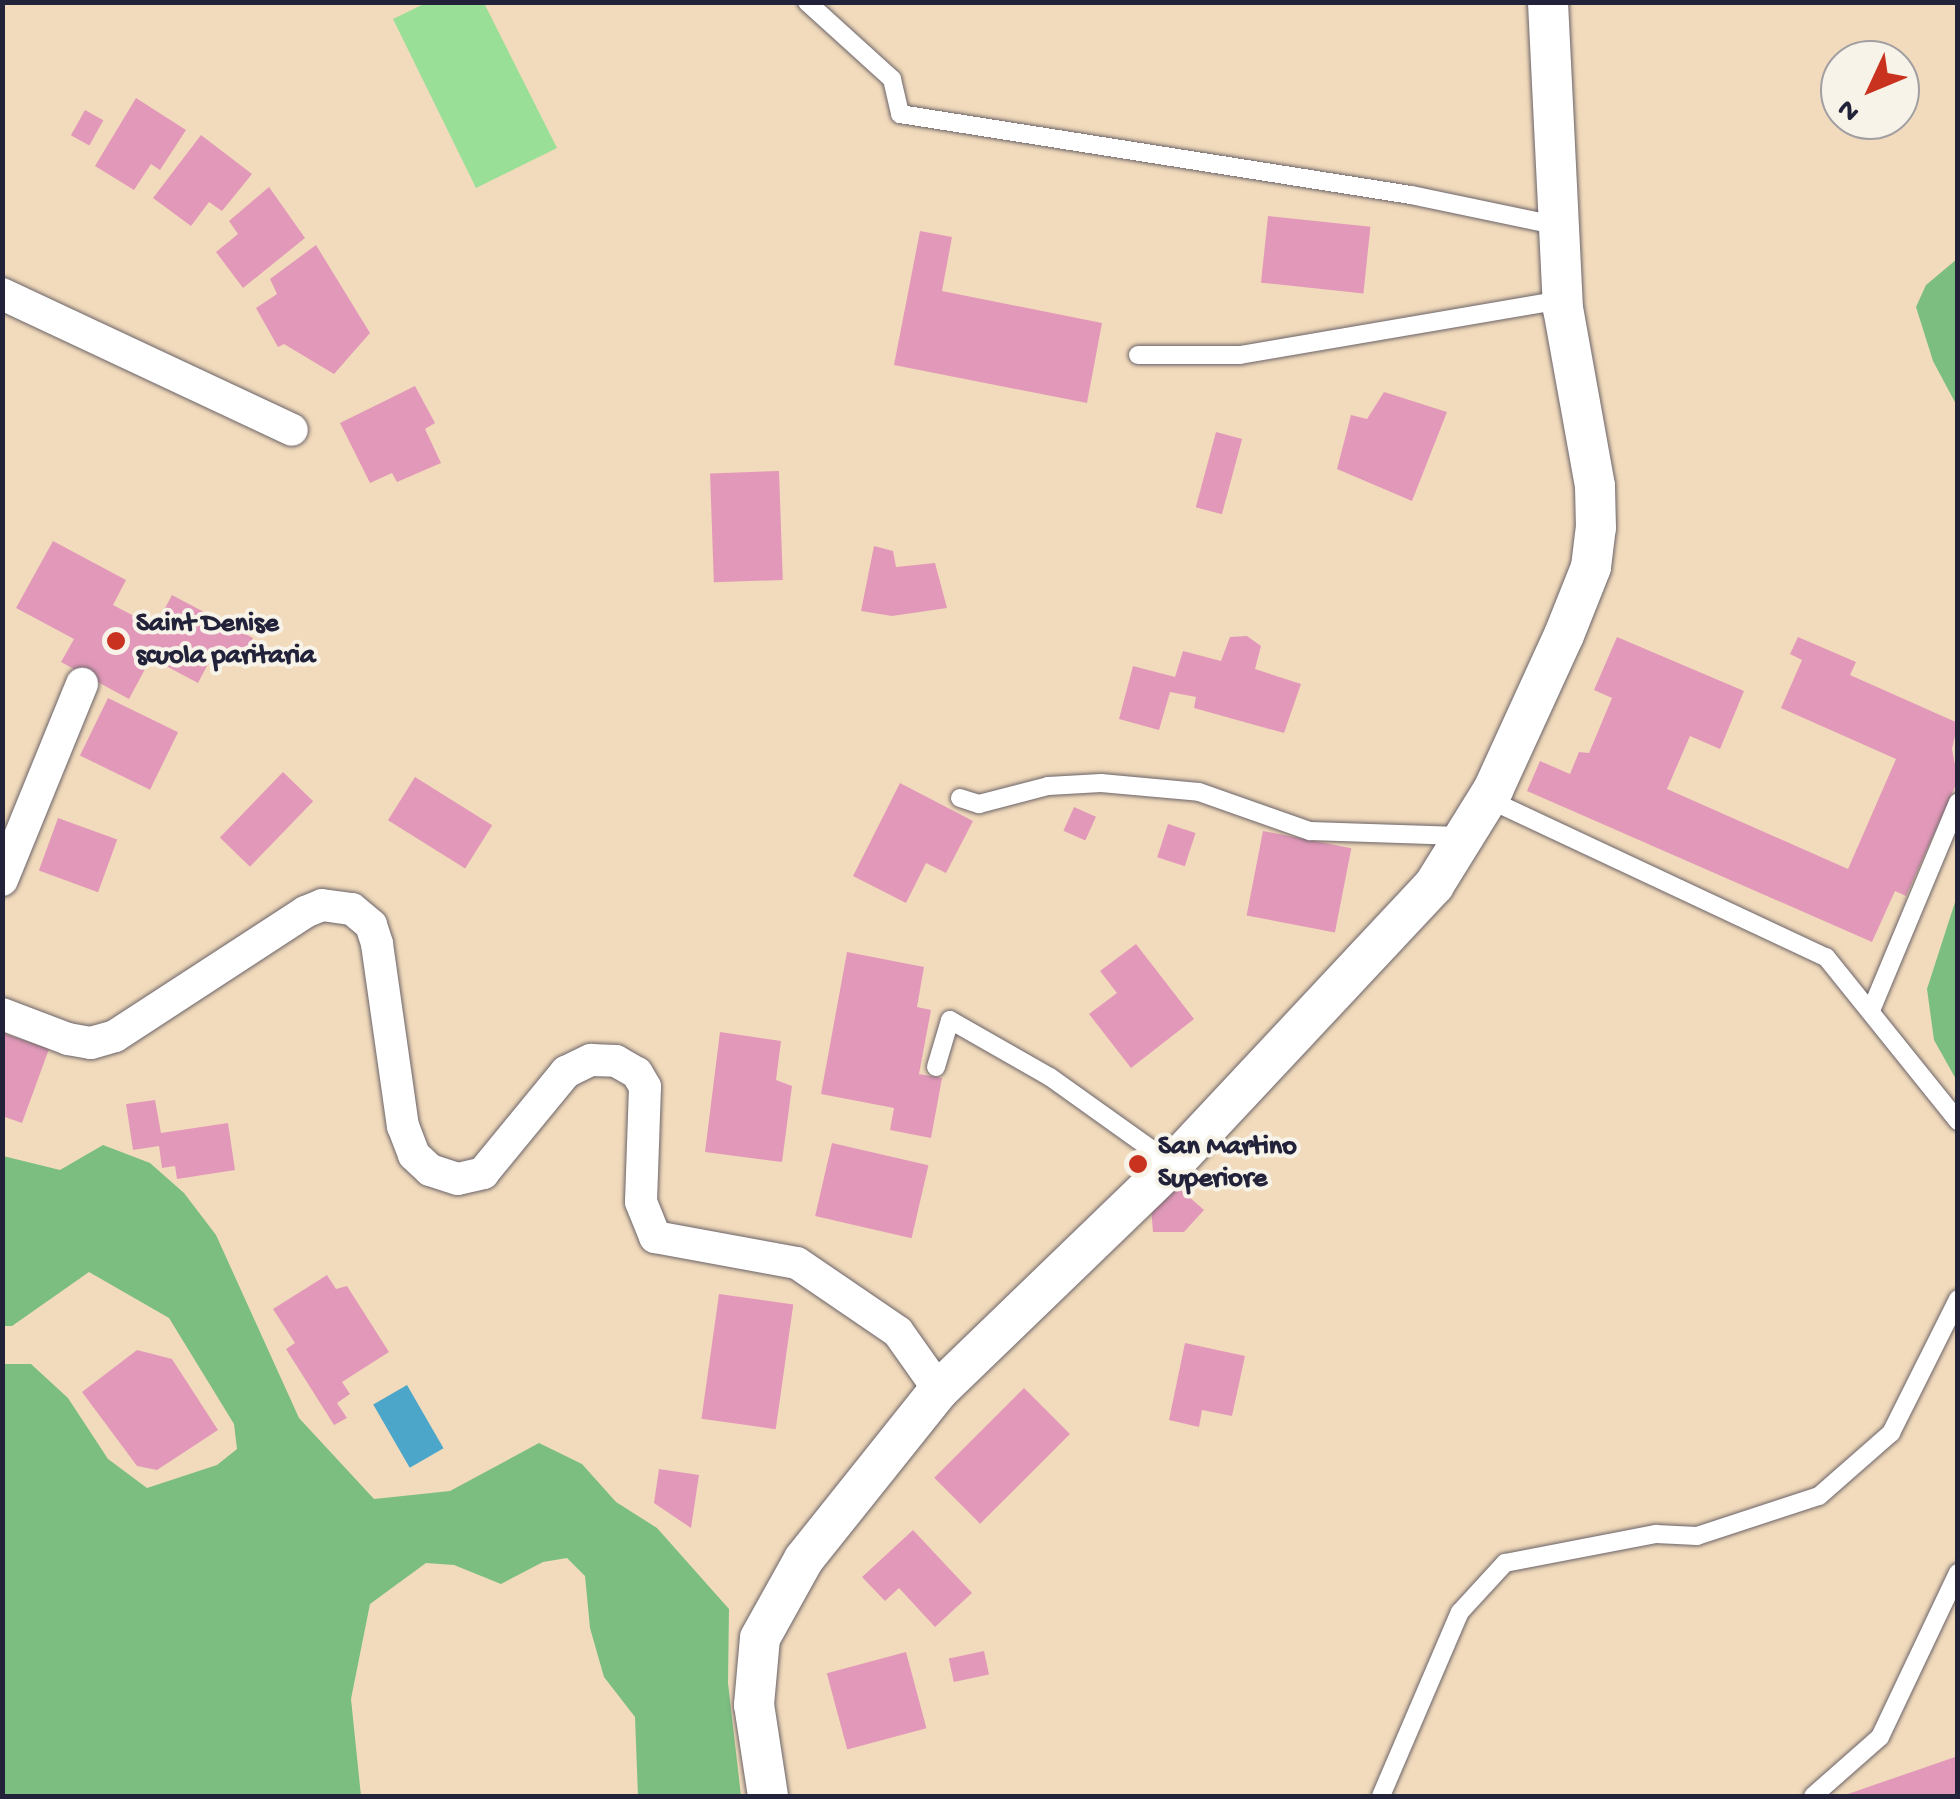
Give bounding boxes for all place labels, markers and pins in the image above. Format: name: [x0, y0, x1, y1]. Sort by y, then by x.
place label: Saint Denise scuola paritaria: [136, 608, 316, 674]
marker: Saint Denise scuola paritaria: [105, 630, 127, 652]
place label: San Martino Superiore: [1158, 1131, 1297, 1197]
marker: San Martino Superiore: [1127, 1153, 1149, 1175]

